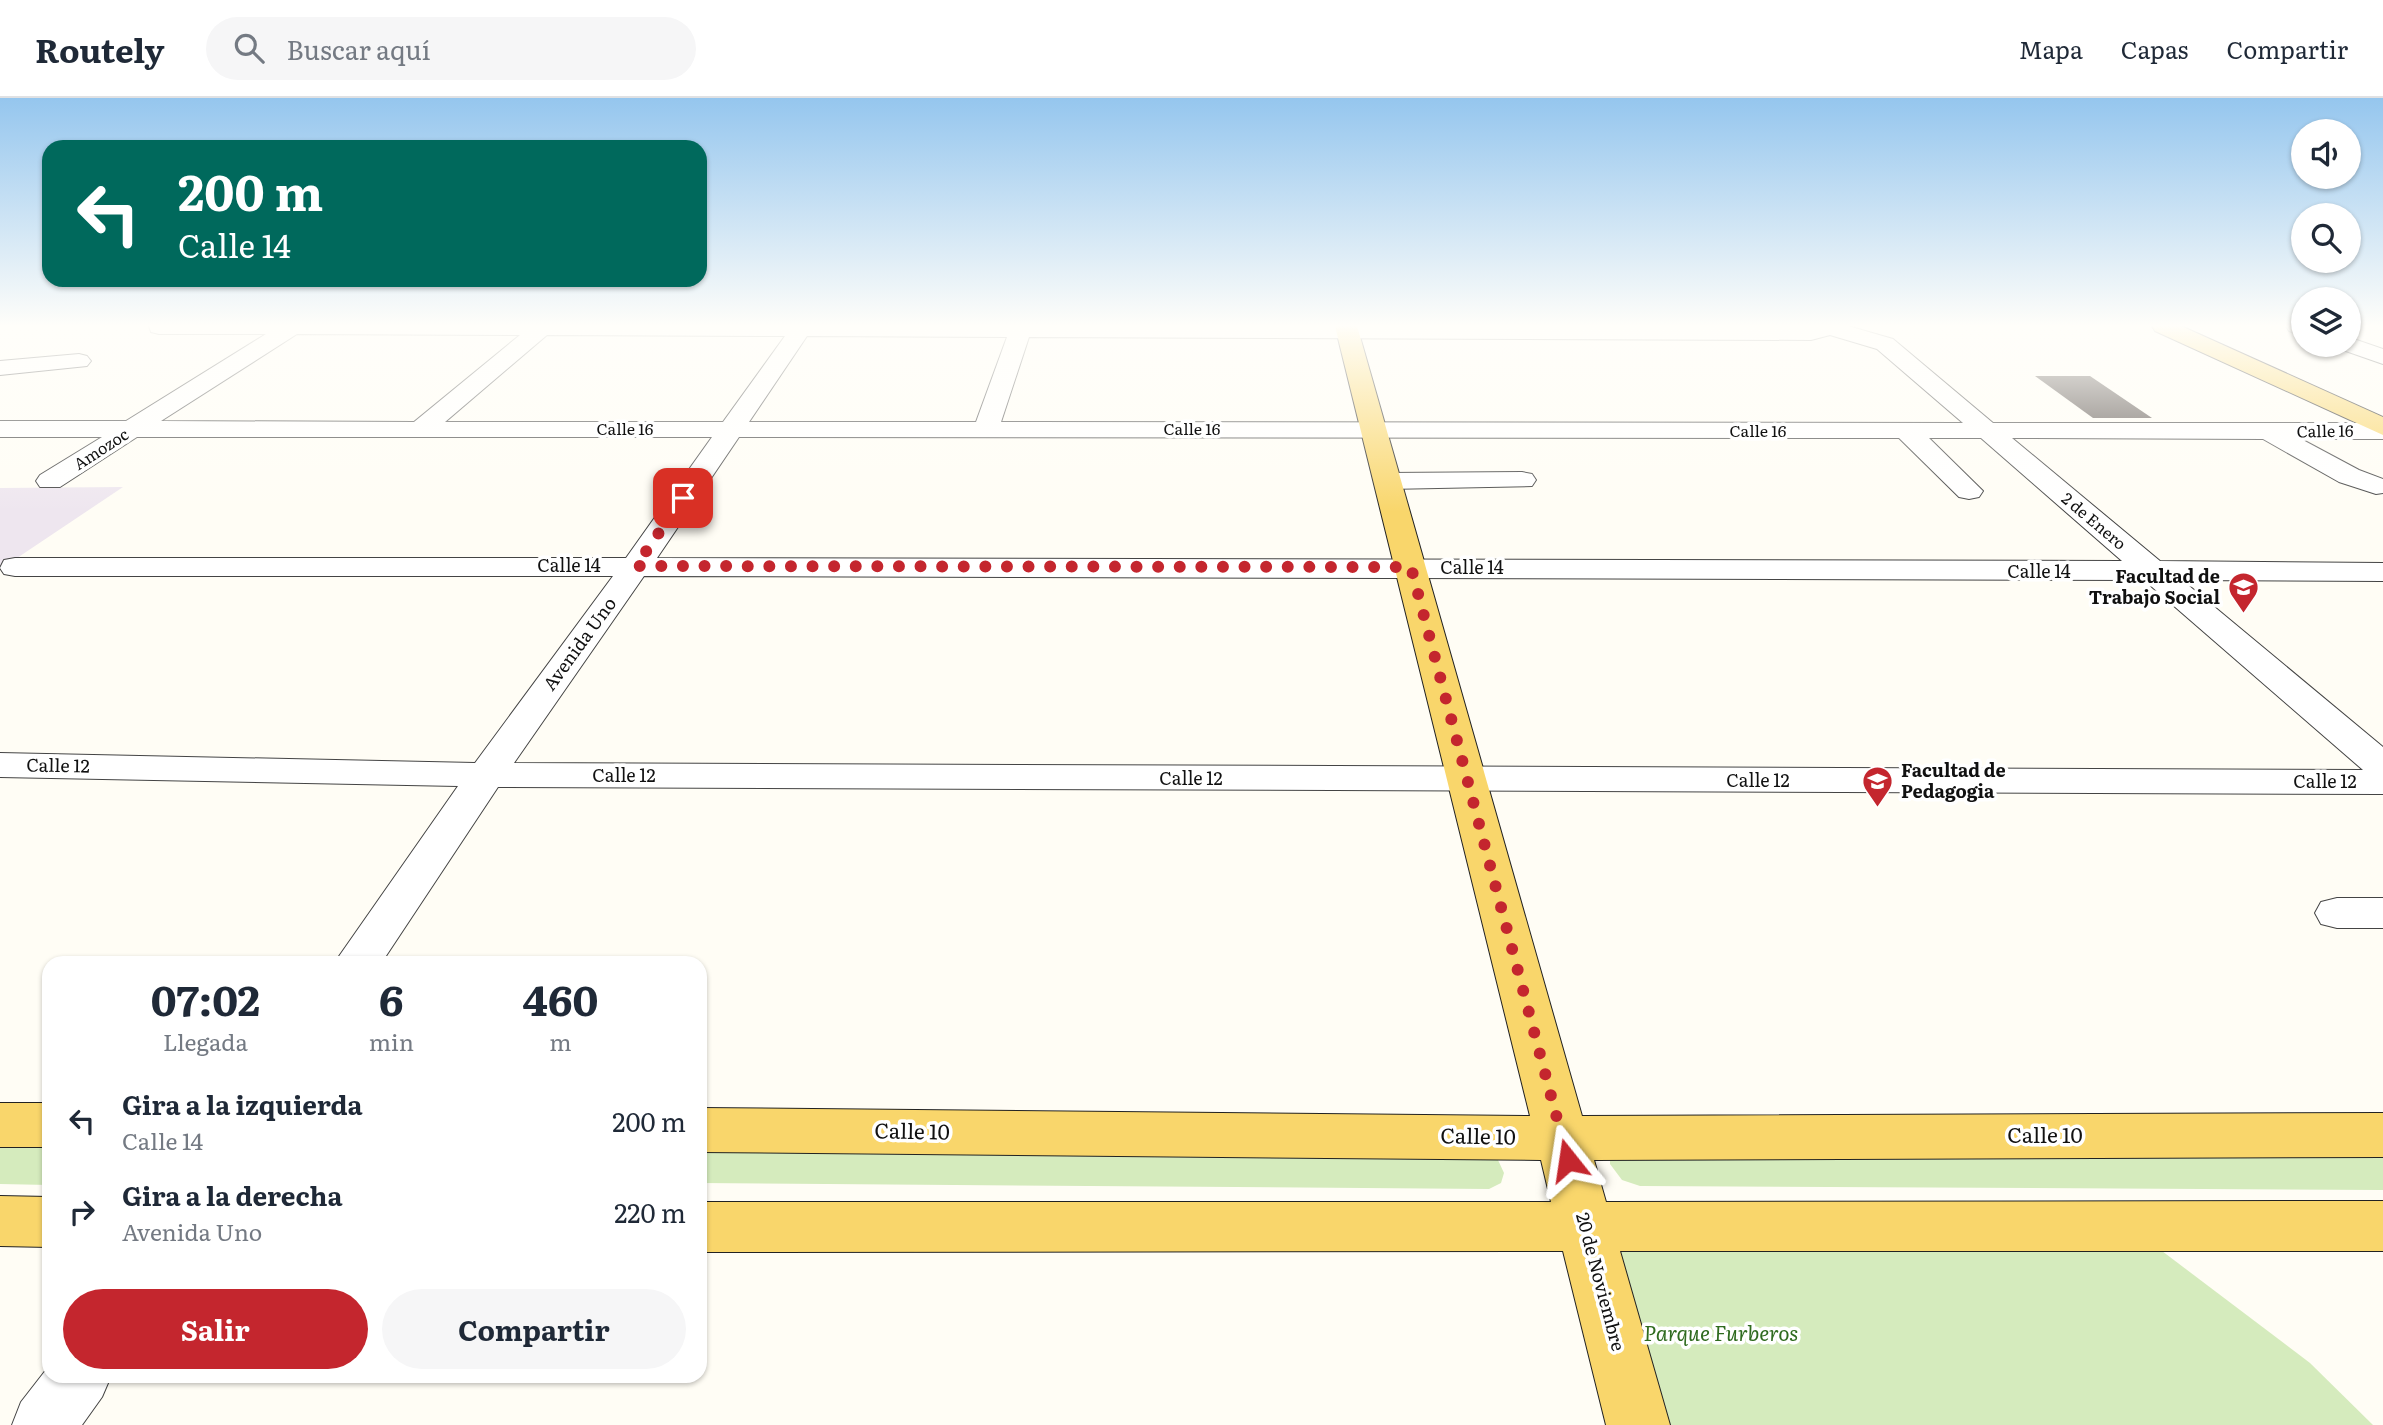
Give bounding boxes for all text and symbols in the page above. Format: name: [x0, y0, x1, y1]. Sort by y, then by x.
search box: [206, 17, 696, 80]
text: Routely: [35, 24, 164, 73]
icon: search: [230, 29, 268, 67]
text: Buscar aquí: [286, 29, 430, 68]
text: Mapa: [2019, 31, 2083, 66]
text: Capas: [2121, 31, 2188, 66]
text: Compartir: [2226, 31, 2348, 66]
map controls: [2291, 119, 2361, 357]
button: sound: [2291, 119, 2361, 189]
text: 200 m: [178, 153, 323, 226]
icon: left: [63, 168, 154, 259]
button: search: [2291, 203, 2361, 273]
text: Calle 14: [178, 220, 291, 268]
button: layers: [2291, 287, 2361, 357]
street label: Calle 16: [597, 416, 654, 440]
street label: Calle 16: [1164, 416, 1221, 440]
street label: Calle 16: [2296, 417, 2354, 442]
street label: Calle 16: [1730, 418, 1787, 442]
street label: Amozoc: [68, 421, 133, 475]
pin: [653, 468, 713, 528]
icon: arrive: [664, 479, 702, 517]
street label: 2 de Enero: [2057, 486, 2132, 555]
street label: Calle 14: [537, 551, 601, 578]
street label: Calle 14: [1440, 553, 1504, 580]
street label: Calle 14: [2007, 557, 2071, 584]
place label: Facultad de Trabajo Social: [2089, 562, 2220, 610]
school or university icon: Facultad de Trabajo Social: [2226, 570, 2260, 614]
street label: Avenida Uno: [536, 591, 622, 695]
street label: Calle 12: [26, 750, 90, 779]
place label: Facultad de Pedagogia: [1901, 756, 2006, 804]
street label: Calle 12: [592, 761, 656, 788]
street label: Calle 12: [1159, 764, 1223, 791]
school or university icon: Facultad de Pedagogia: [1861, 764, 1895, 808]
street label: Calle 12: [1726, 766, 1790, 793]
street label: Calle 12: [2293, 767, 2357, 794]
text: 07:02: [151, 967, 260, 1029]
text: 6: [379, 967, 404, 1029]
text: 460: [523, 967, 598, 1029]
text: Llegada: [163, 1024, 248, 1058]
text: min: [369, 1024, 414, 1058]
text: m: [549, 1024, 572, 1058]
text: Gira a la izquierda: [122, 1084, 363, 1123]
text: 200 m: [612, 1101, 686, 1140]
icon: left: [63, 1102, 101, 1140]
street label: Calle 10: [874, 1113, 950, 1146]
street label: Calle 10: [1440, 1118, 1516, 1151]
street label: Calle 10: [2007, 1118, 2083, 1149]
text: Calle 14: [122, 1123, 203, 1157]
position arrow: [1531, 1123, 1605, 1197]
text: Gira a la derecha: [122, 1175, 342, 1214]
text: 220 m: [614, 1192, 686, 1231]
icon: right: [63, 1193, 101, 1231]
street label: 20 de Noviembre: [1570, 1209, 1633, 1354]
text: Avenida Uno: [122, 1214, 262, 1248]
button: Salir: [63, 1289, 368, 1369]
button: Compartir: [382, 1289, 686, 1369]
park label: Parque Furberos: [1644, 1316, 1798, 1347]

